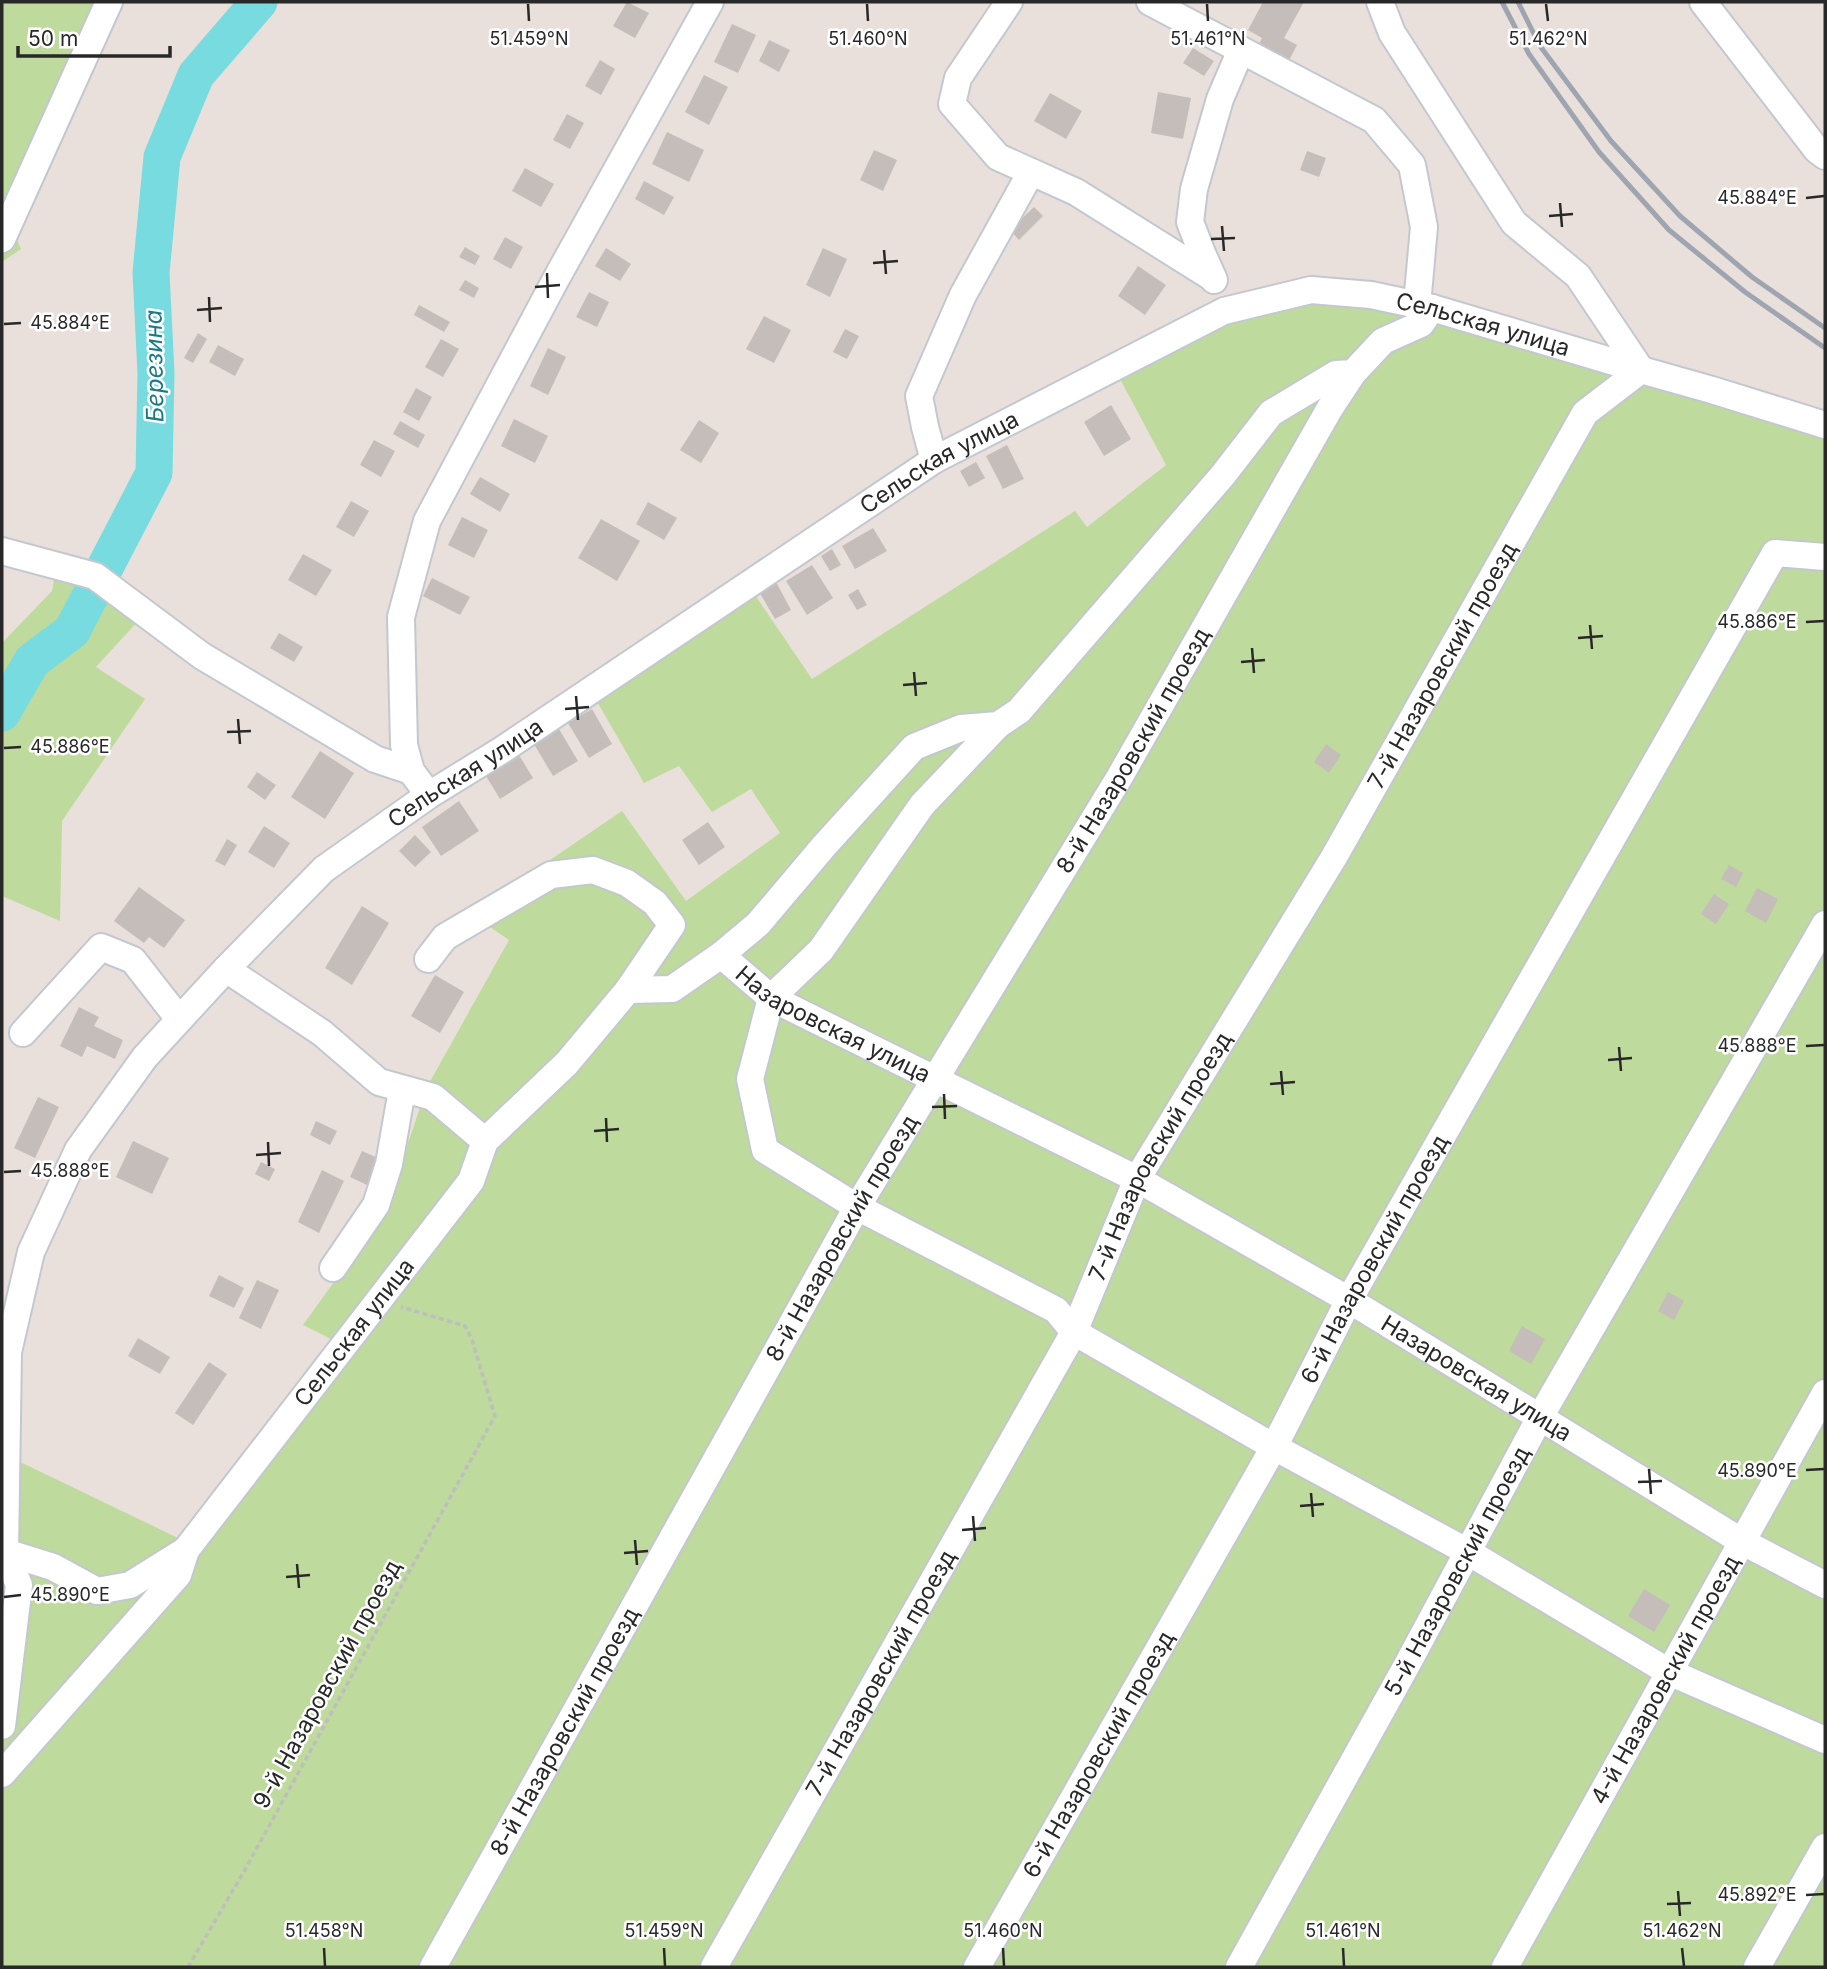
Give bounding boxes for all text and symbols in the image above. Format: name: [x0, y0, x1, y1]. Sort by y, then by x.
scale bar: [18, 14, 170, 58]
text: 50 m: [28, 26, 78, 51]
text: 51.459°N: [490, 28, 568, 49]
text: 51.460°N: [828, 28, 908, 49]
text: 51.461°N: [1170, 28, 1246, 49]
text: 51.462°N: [1509, 28, 1587, 49]
text: 45.884°E: [1717, 187, 1797, 208]
street label: Сельская улица: [1393, 287, 1573, 362]
water label: Березина: [139, 309, 169, 423]
text: 45.884°E: [30, 312, 110, 333]
street label: Сельская улица: [855, 405, 1023, 520]
street label: 7-й Назаровский проезд: [1362, 537, 1523, 794]
text: 45.886°E: [1717, 611, 1797, 632]
street label: 8-й Назаровский проезд: [1050, 622, 1216, 878]
street label: Сельская улица: [382, 712, 548, 834]
text: 45.886°E: [30, 736, 110, 757]
street label: Назаровская улица: [730, 960, 935, 1089]
street label: 7-й Назаровский проезд: [1083, 1027, 1238, 1285]
text: 45.888°E: [1717, 1035, 1797, 1056]
street label: 8-й Назаровский проезд: [760, 1109, 924, 1366]
street label: 6-й Назаровский проезд: [1295, 1130, 1454, 1388]
text: 45.888°E: [30, 1160, 110, 1181]
street label: Сельская улица: [288, 1253, 420, 1412]
street label: Назаровская улица: [1376, 1309, 1577, 1447]
street label: 5-й Назаровский проезд: [1378, 1441, 1536, 1701]
text: 45.890°E: [1717, 1460, 1797, 1481]
street label: 7-й Назаровский проезд: [800, 1545, 962, 1801]
street label: 4-й Назаровский проезд: [1585, 1550, 1746, 1809]
street label: 9-й Назаровский проезд: [247, 1555, 407, 1813]
text: 45.890°E: [30, 1584, 110, 1605]
street label: 8-й Назаровский проезд: [484, 1602, 645, 1860]
street label: 6-й Назаровский проезд: [1017, 1626, 1180, 1883]
text: 45.892°E: [1717, 1884, 1797, 1905]
text: 51.458°N: [285, 1920, 363, 1941]
text: 51.459°N: [625, 1920, 703, 1941]
text: 51.460°N: [963, 1920, 1043, 1941]
text: 51.461°N: [1305, 1920, 1381, 1941]
text: 51.462°N: [1643, 1920, 1721, 1941]

